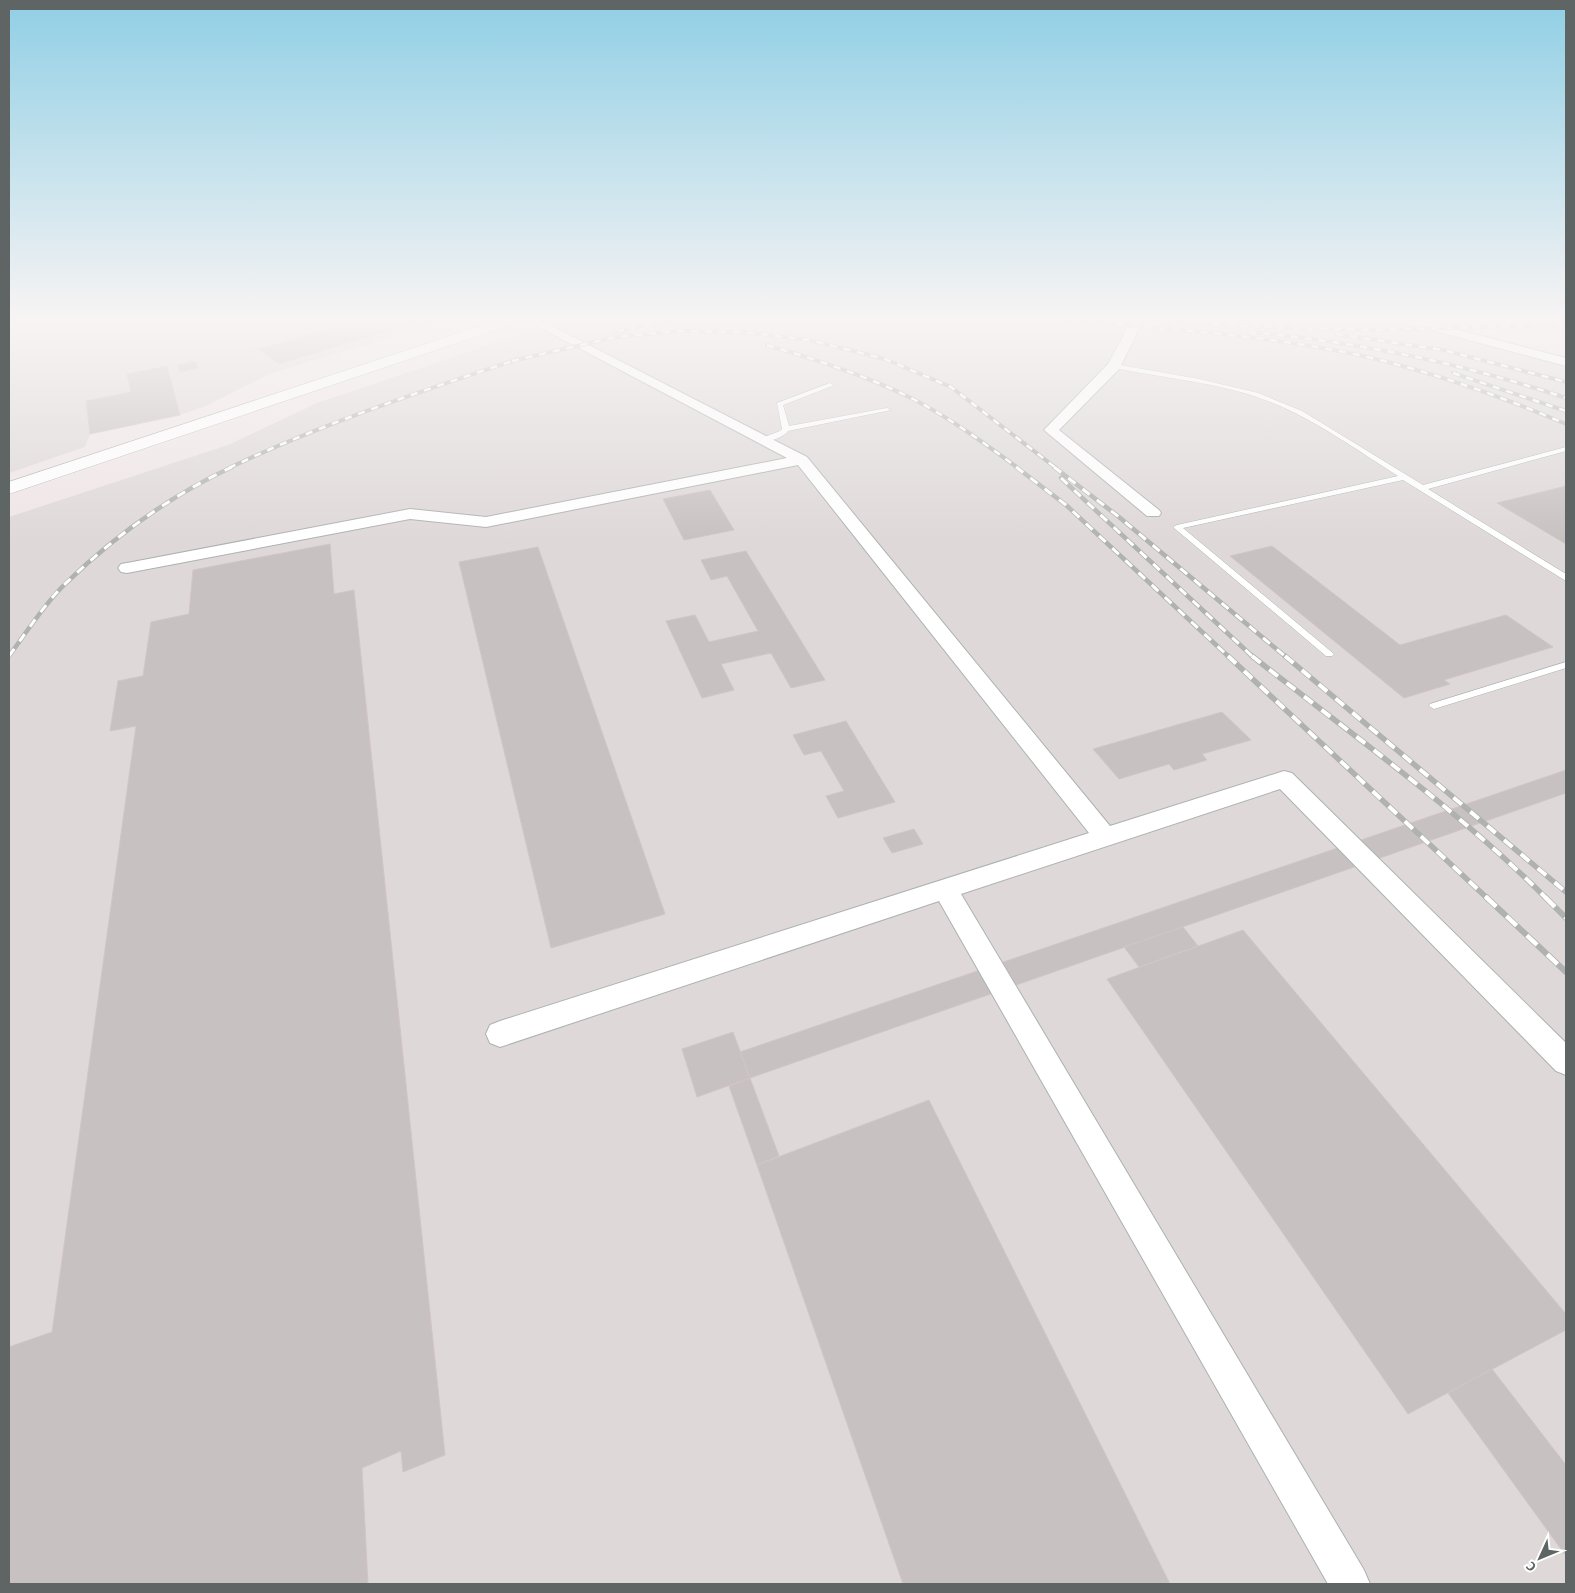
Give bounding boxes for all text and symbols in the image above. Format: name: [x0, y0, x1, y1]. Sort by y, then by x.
north arrow: [1515, 1533, 1565, 1583]
text: С: [1523, 1559, 1539, 1574]

